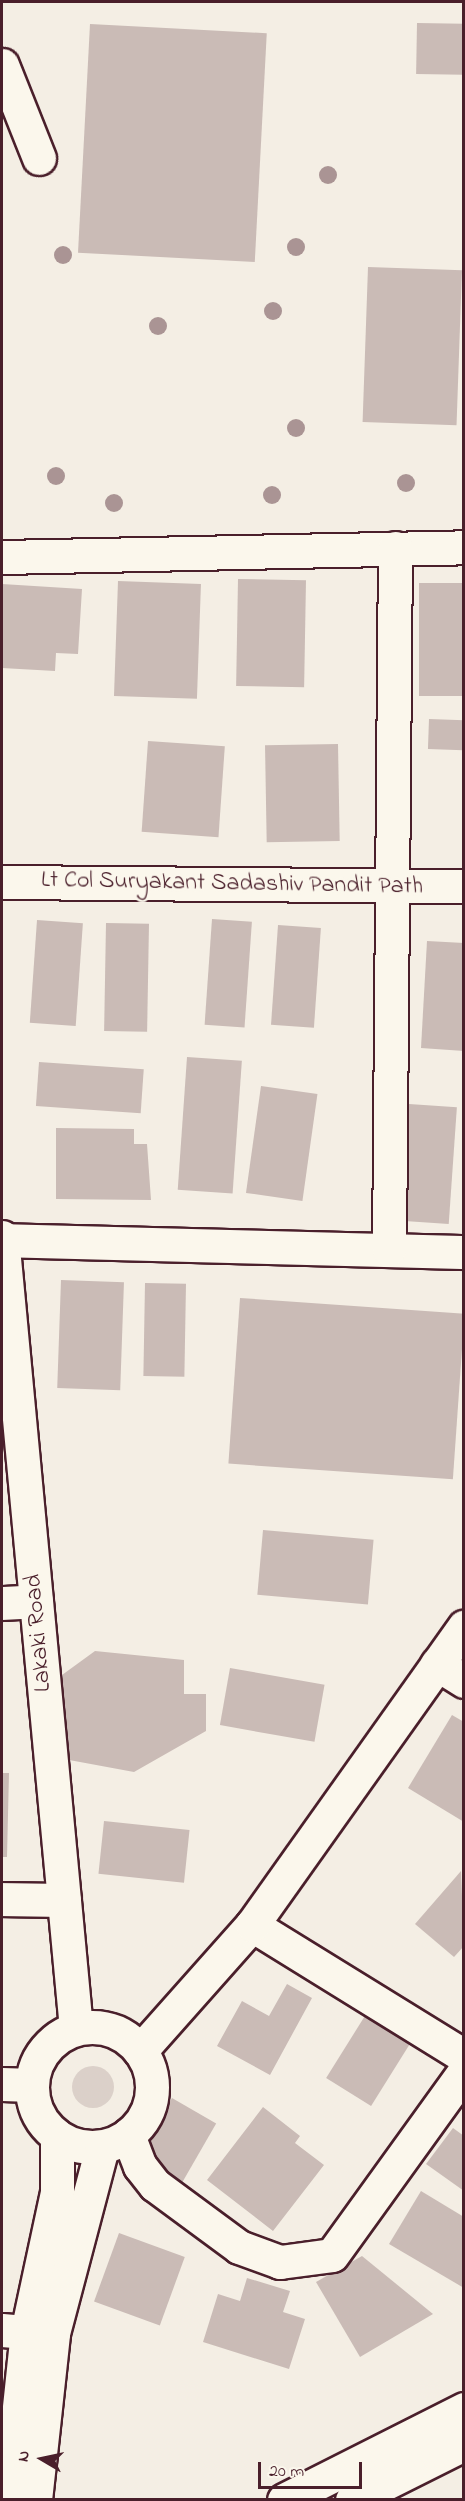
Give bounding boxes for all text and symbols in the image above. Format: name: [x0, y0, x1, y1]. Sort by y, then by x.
street label: Lt Col Suryakant Sadashiv Pandit Path: [41, 866, 423, 902]
street label: Lakaki Road: [19, 1573, 59, 1693]
north arrow: [12, 2429, 72, 2489]
text: N: [12, 2449, 37, 2463]
scale bar: [261, 2450, 364, 2488]
text: 20 m: [269, 2459, 304, 2485]

